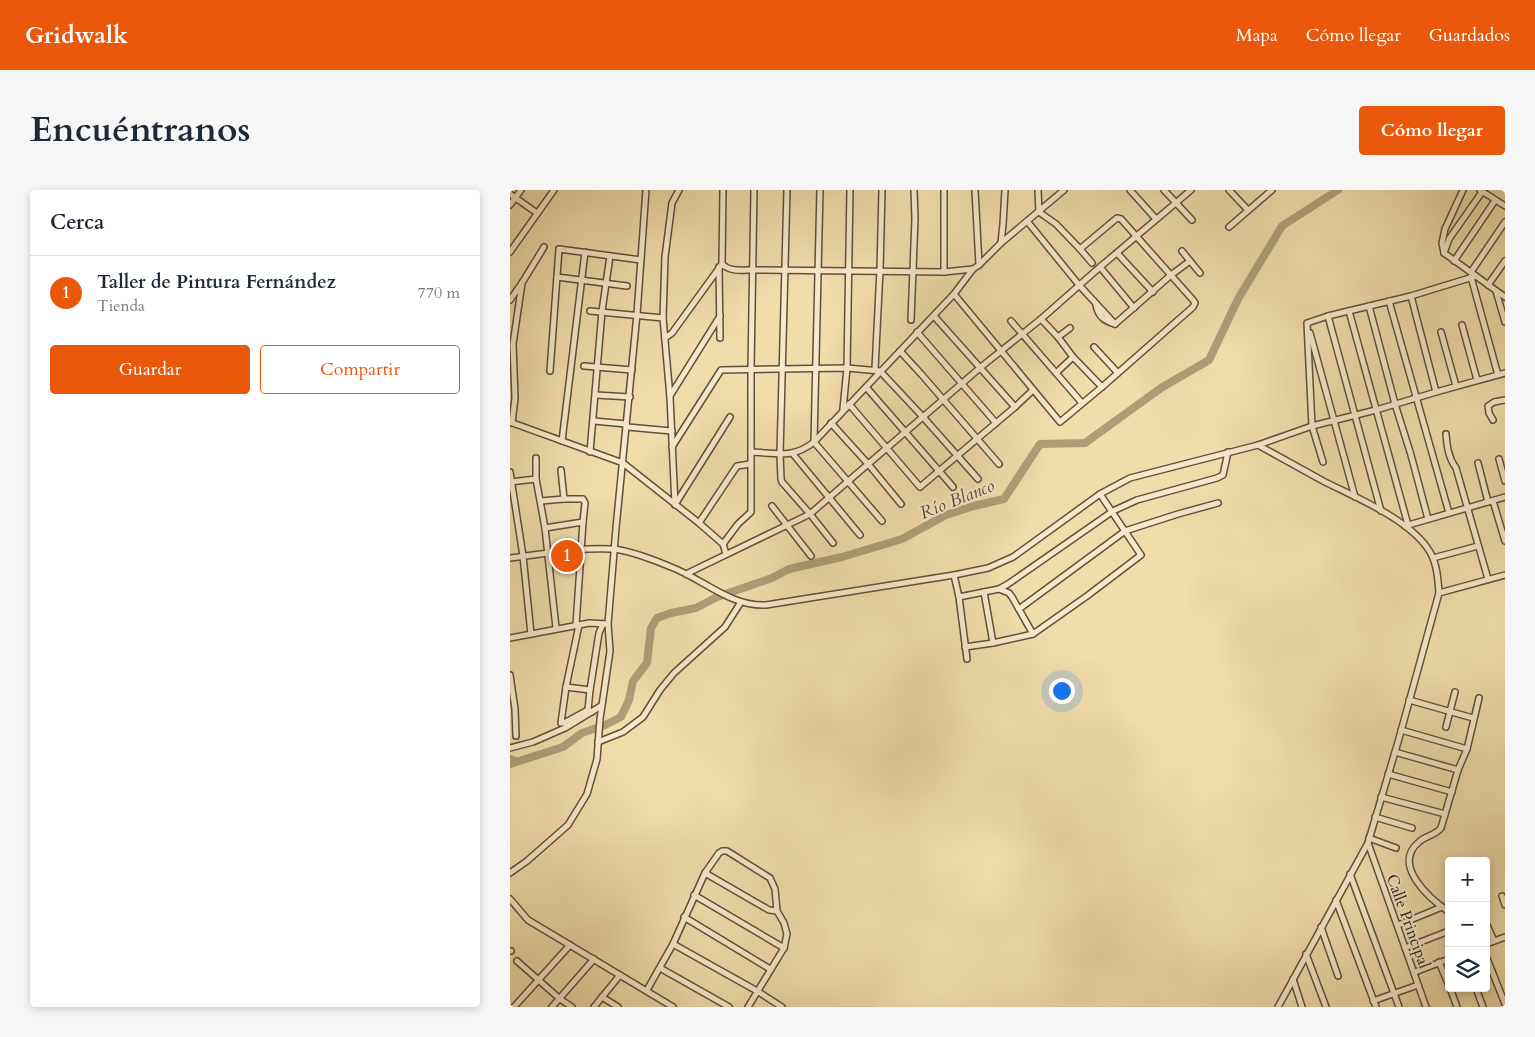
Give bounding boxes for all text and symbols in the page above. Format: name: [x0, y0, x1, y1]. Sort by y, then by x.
text: Gridwalk: [25, 19, 128, 52]
text: Mapa: [1236, 23, 1278, 48]
text: Cómo llegar: [1306, 23, 1401, 48]
text: Guardados: [1429, 23, 1510, 48]
text: Encuéntranos: [30, 106, 251, 154]
button: Cómo llegar: [1359, 106, 1505, 155]
text: Cerca: [50, 208, 104, 237]
text: Taller de Pintura Fernández: [97, 269, 336, 295]
text: 1: [62, 282, 70, 304]
text: 770 m: [418, 282, 460, 304]
text: Tienda: [97, 295, 145, 317]
button: Guardar: [50, 345, 250, 394]
button: Compartir: [260, 345, 460, 394]
water label: Río Blanco: [916, 473, 998, 526]
pin: 1: [551, 537, 583, 575]
your location: [1049, 678, 1075, 704]
map controls: [1445, 857, 1490, 992]
button: +: [1445, 857, 1490, 902]
street label: Calle Principal: [1381, 871, 1435, 972]
button: −: [1445, 902, 1490, 947]
button: layers: [1445, 947, 1490, 992]

